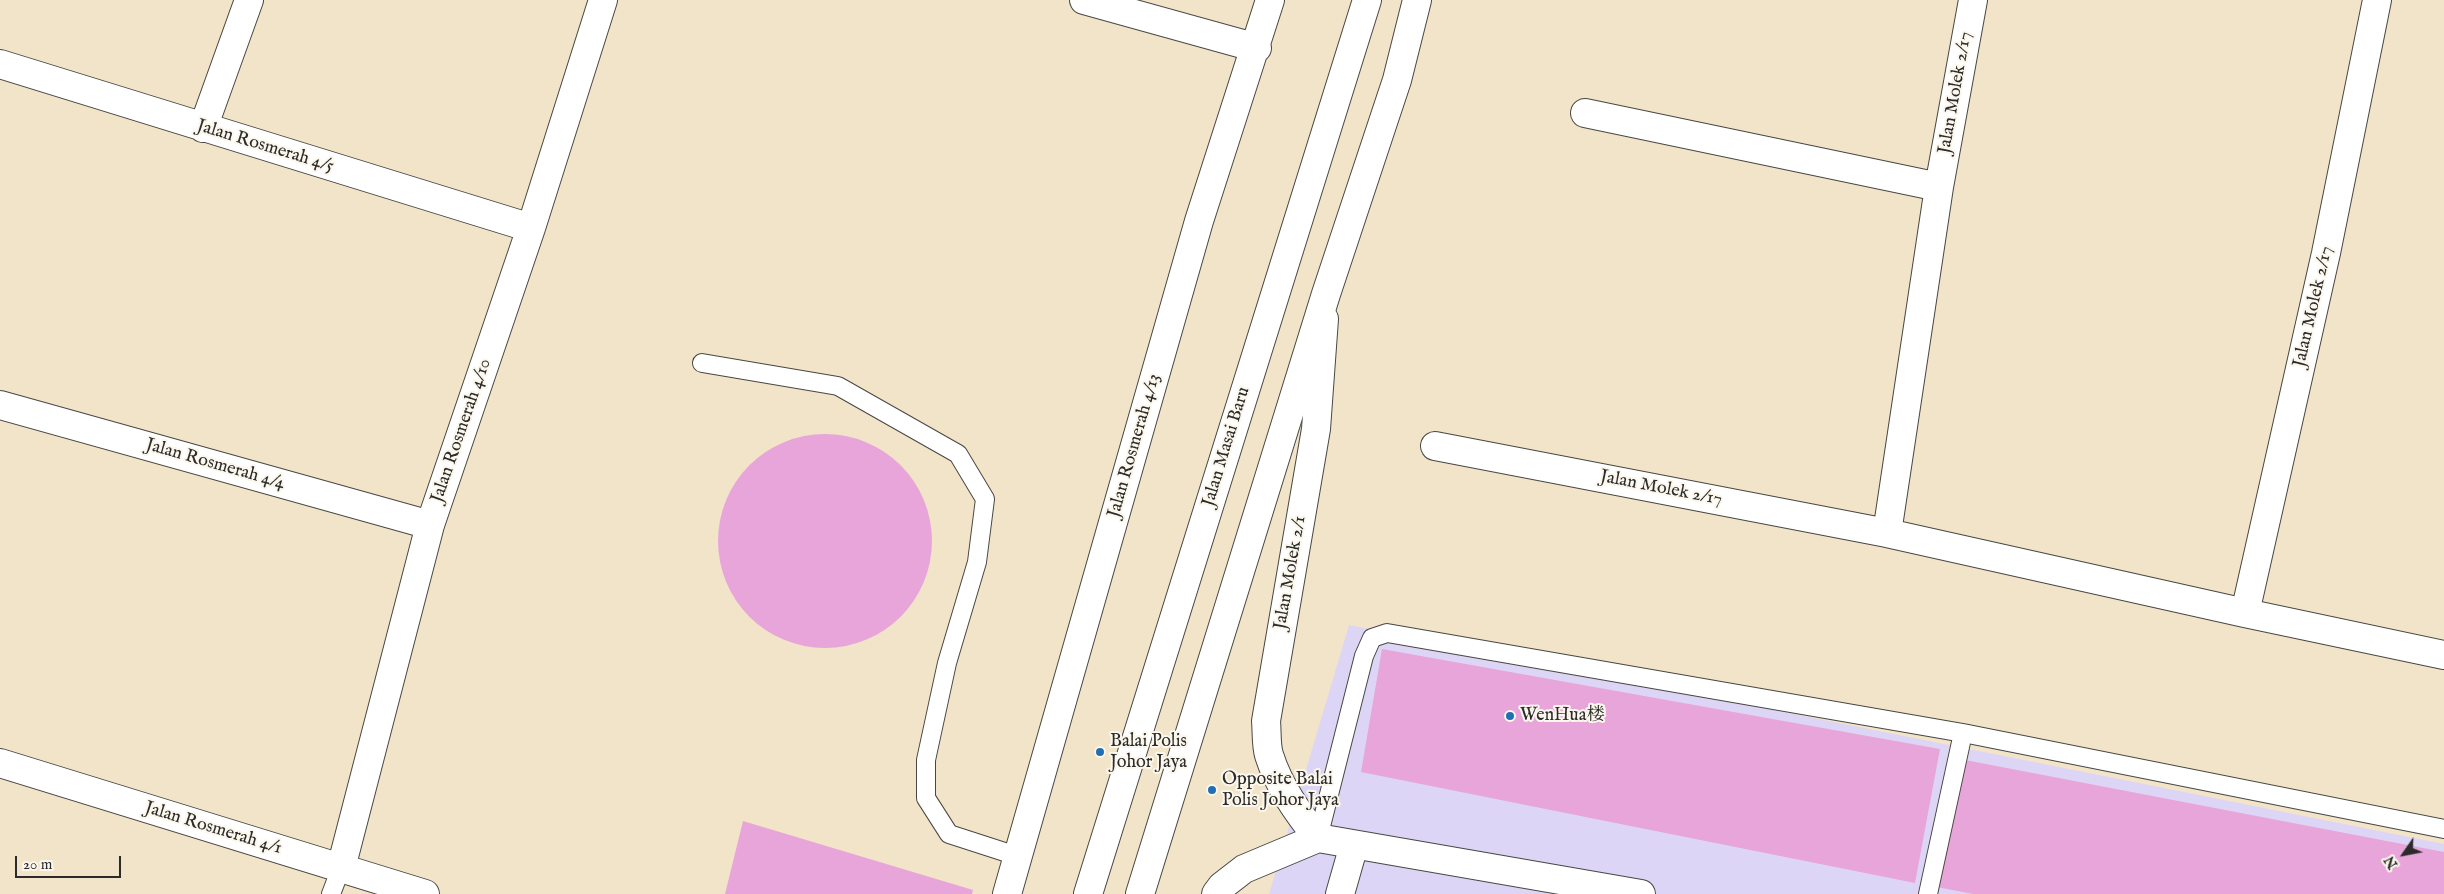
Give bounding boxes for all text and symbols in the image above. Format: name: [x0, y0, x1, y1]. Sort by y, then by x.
street label: Jalan Molek 2/17: [1935, 30, 1977, 156]
street label: Jalan Rosmerah 4/5: [194, 116, 336, 178]
street label: Jalan Molek 2/17: [2290, 244, 2338, 370]
street label: Jalan Rosmerah 4/10: [427, 356, 497, 506]
street label: Jalan Rosmerah 4/13: [1104, 371, 1166, 521]
street label: Jalan Masai Baru: [1199, 385, 1255, 509]
street label: Jalan Rosmerah 4/4: [143, 435, 287, 495]
street label: Jalan Molek 2/17: [1598, 467, 1724, 511]
street label: Jalan Molek 2/1: [1270, 514, 1312, 632]
place label: WenHua楼: [1520, 705, 1604, 727]
marker: WenHua楼: [1504, 710, 1516, 722]
place label: Balai Polis Johor Jaya: [1110, 731, 1187, 774]
marker: Balai Polis Johor Jaya: [1094, 746, 1106, 758]
place label: Opposite Balai Polis Johor Jaya: [1222, 769, 1339, 812]
marker: Opposite Balai Polis Johor Jaya: [1206, 784, 1218, 796]
street label: Jalan Rosmerah 4/1: [142, 798, 284, 860]
north arrow: [2379, 829, 2429, 879]
scale bar: [18, 846, 124, 878]
text: N: [2381, 852, 2402, 872]
text: 20 m: [23, 855, 52, 874]

